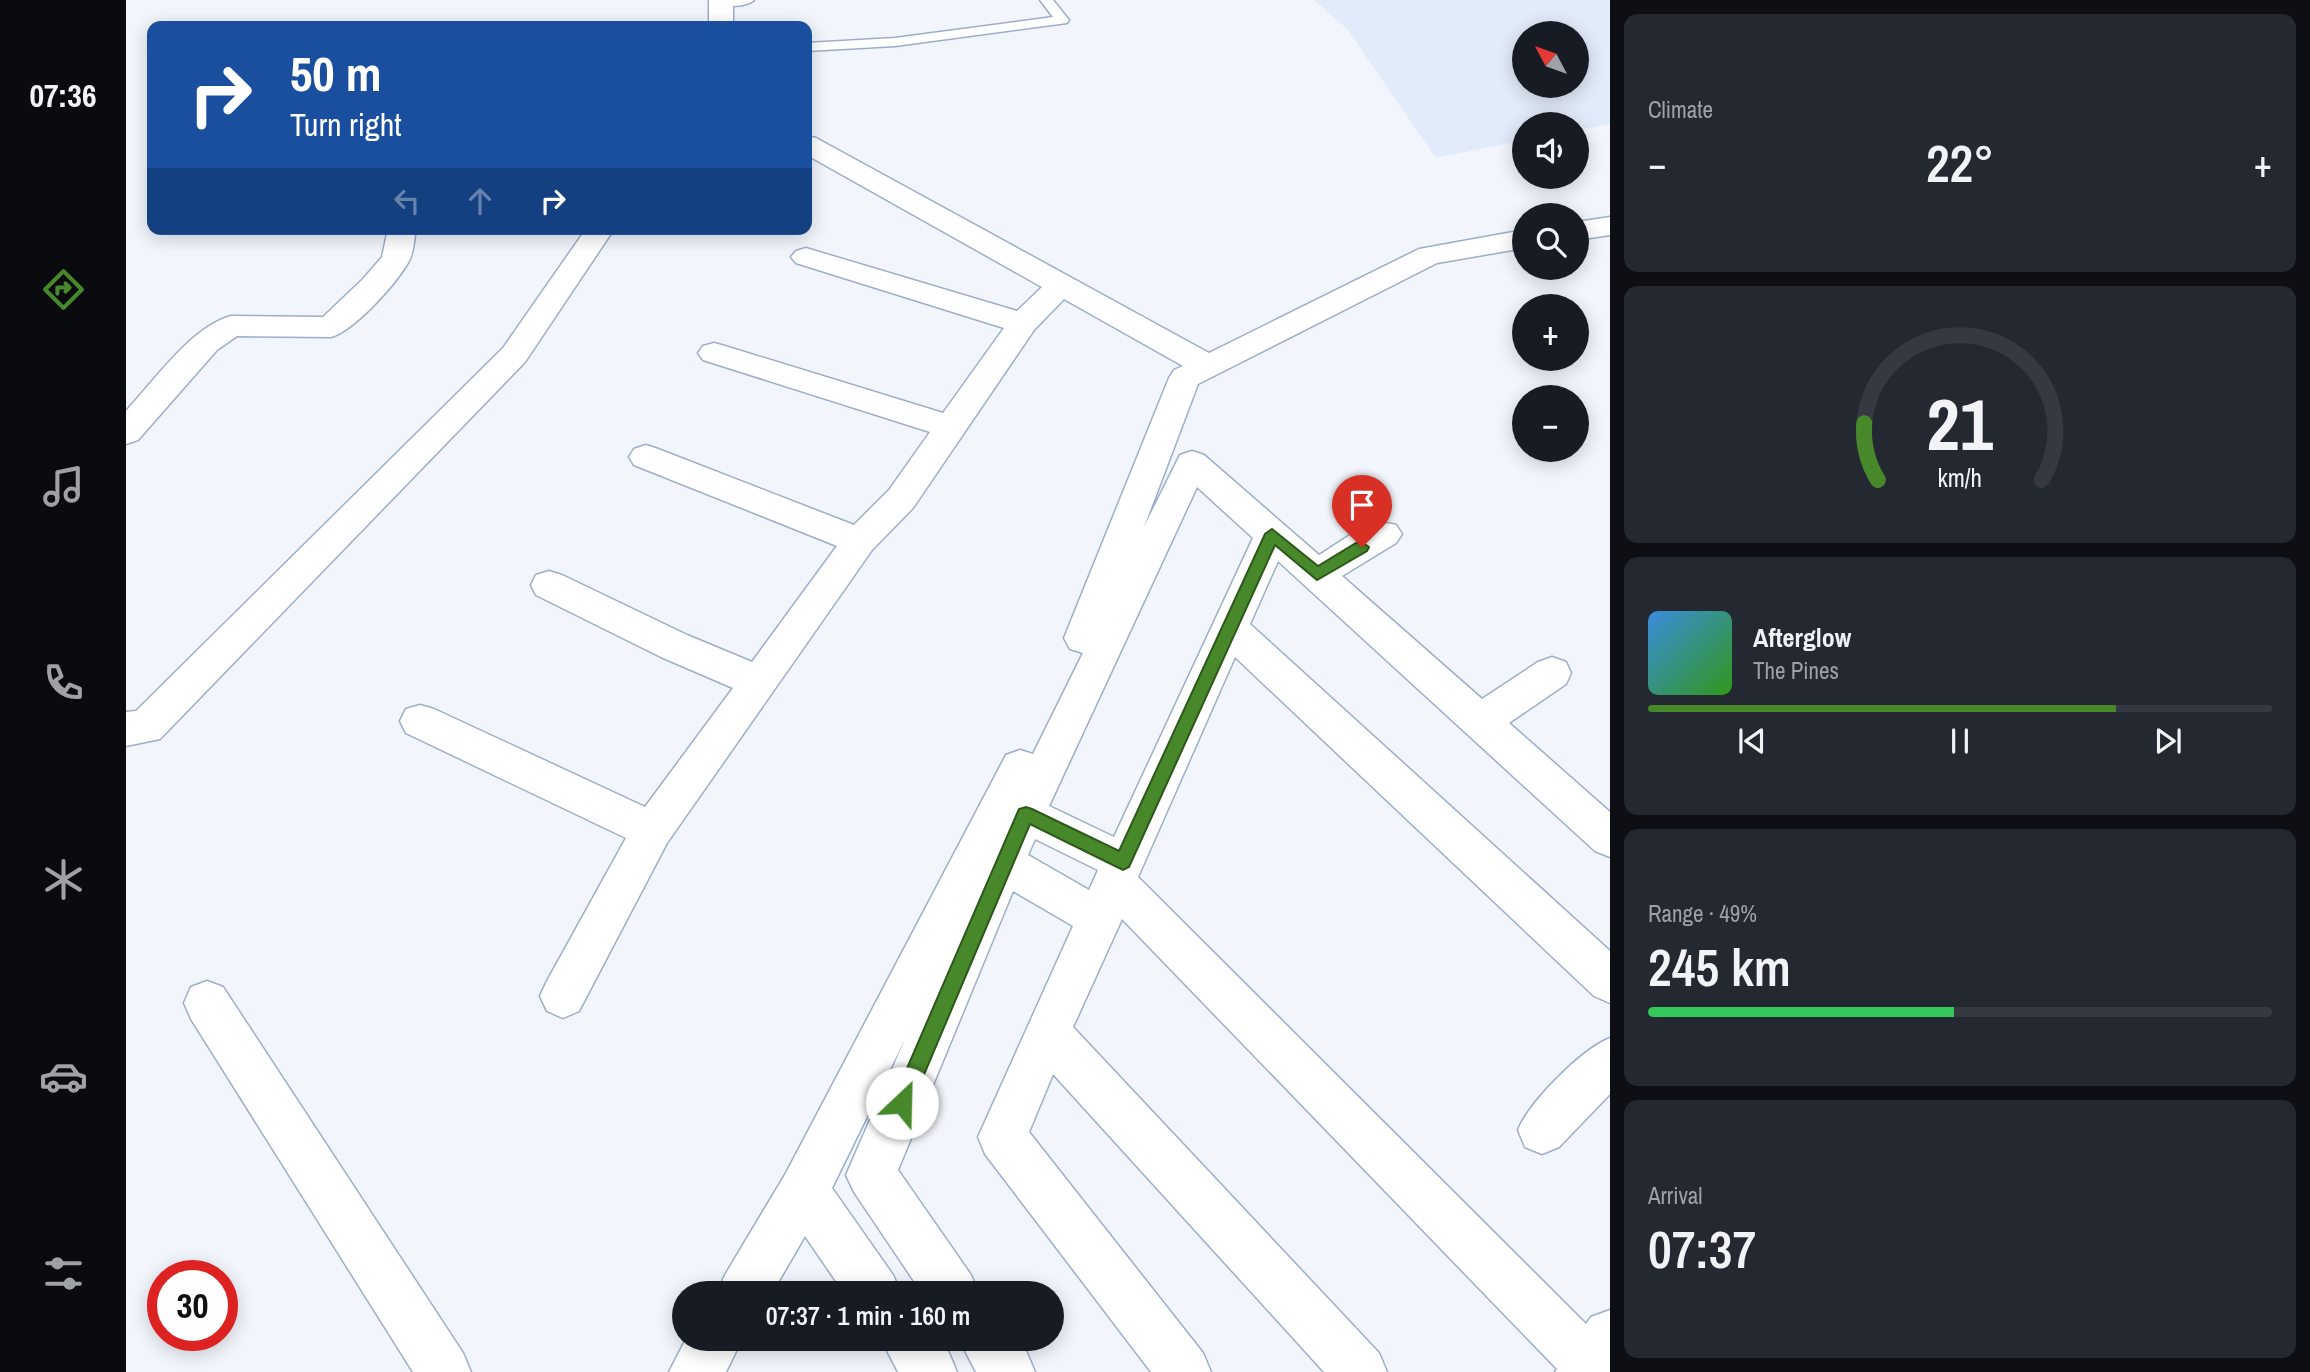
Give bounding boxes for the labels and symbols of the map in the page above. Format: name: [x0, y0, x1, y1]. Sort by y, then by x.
north arrow: [1512, 21, 1589, 98]
pin: [1332, 475, 1392, 547]
position arrow: [865, 1066, 939, 1140]
speed limit sign: 30: [147, 1260, 238, 1351]

